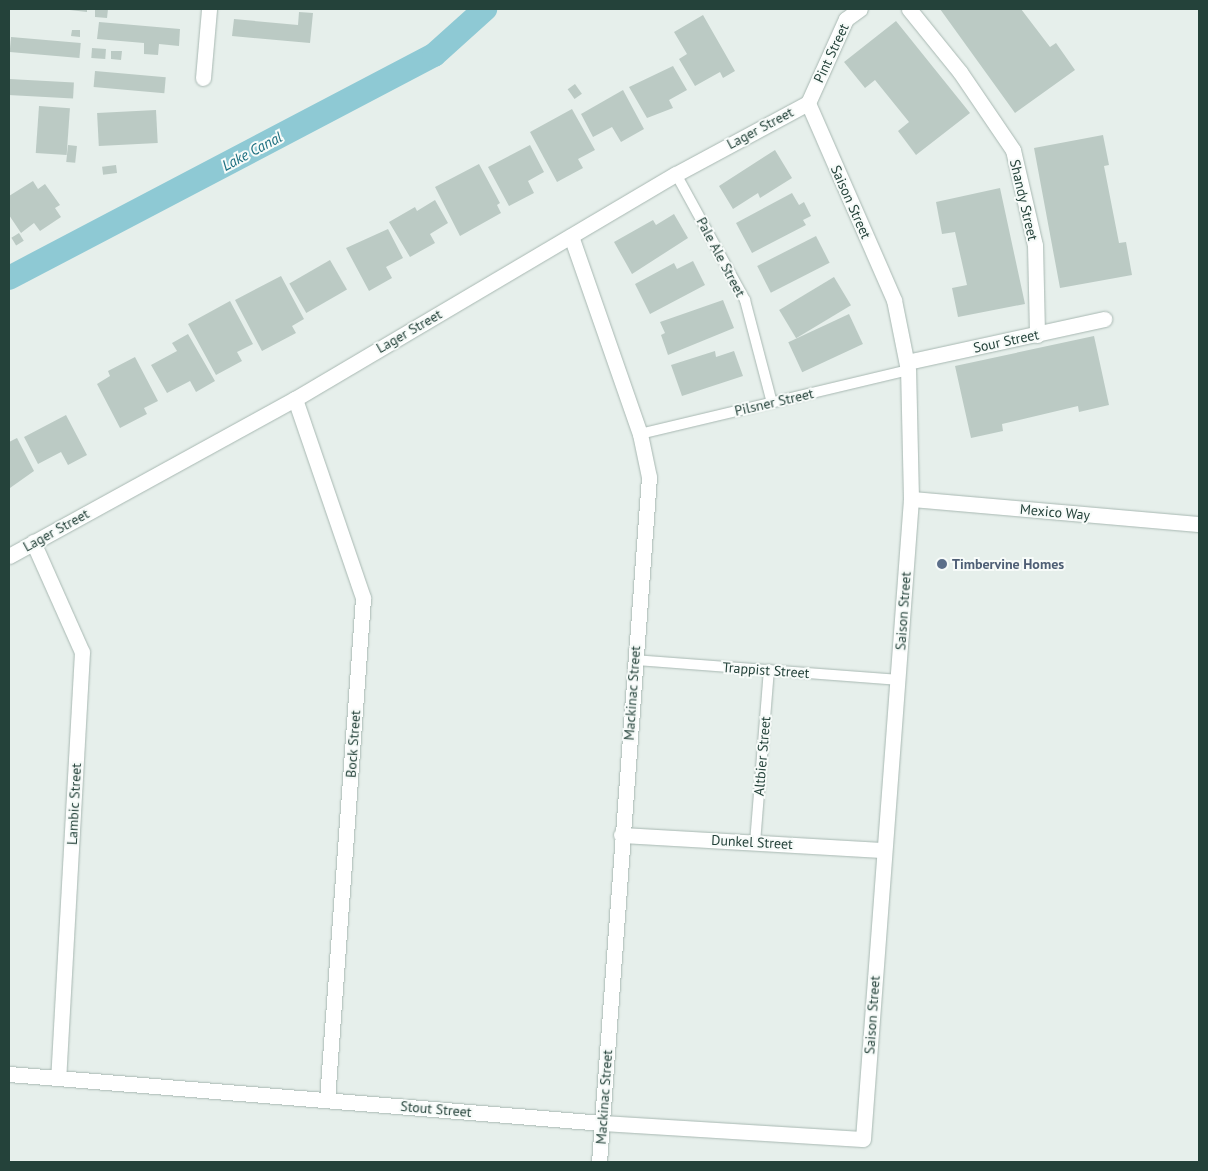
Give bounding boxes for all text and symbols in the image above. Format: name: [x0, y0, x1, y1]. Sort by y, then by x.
street label: Pint Street: [810, 21, 852, 85]
street label: Lager Street: [724, 103, 796, 153]
water label: Lake Canal: [219, 128, 285, 174]
street label: Shandy Street: [1006, 158, 1042, 242]
street label: Saison Street: [827, 163, 875, 241]
street label: Pale Ale Street: [693, 214, 749, 300]
street label: Lager Street: [373, 306, 445, 356]
street label: Sour Street: [972, 326, 1040, 356]
street label: Pilsner Street: [733, 385, 815, 419]
street label: Mexico Way: [1019, 501, 1091, 523]
street label: Lager Street: [20, 505, 92, 555]
place label: Timbervine Homes: [952, 556, 1064, 572]
marker: Timbervine Homes: [936, 558, 948, 570]
street label: Saison Street: [892, 571, 914, 651]
street label: Mackinac Street: [620, 645, 644, 741]
street label: Trappist Street: [722, 659, 810, 681]
street label: Bock Street: [342, 709, 364, 779]
street label: Altbier Street: [750, 716, 774, 796]
street label: Lambic Street: [63, 762, 85, 846]
street label: Dunkel Street: [711, 831, 793, 853]
street label: Saison Street: [861, 975, 883, 1055]
street label: Mackinac Street: [592, 1049, 616, 1145]
street label: Stout Street: [400, 1098, 472, 1120]

